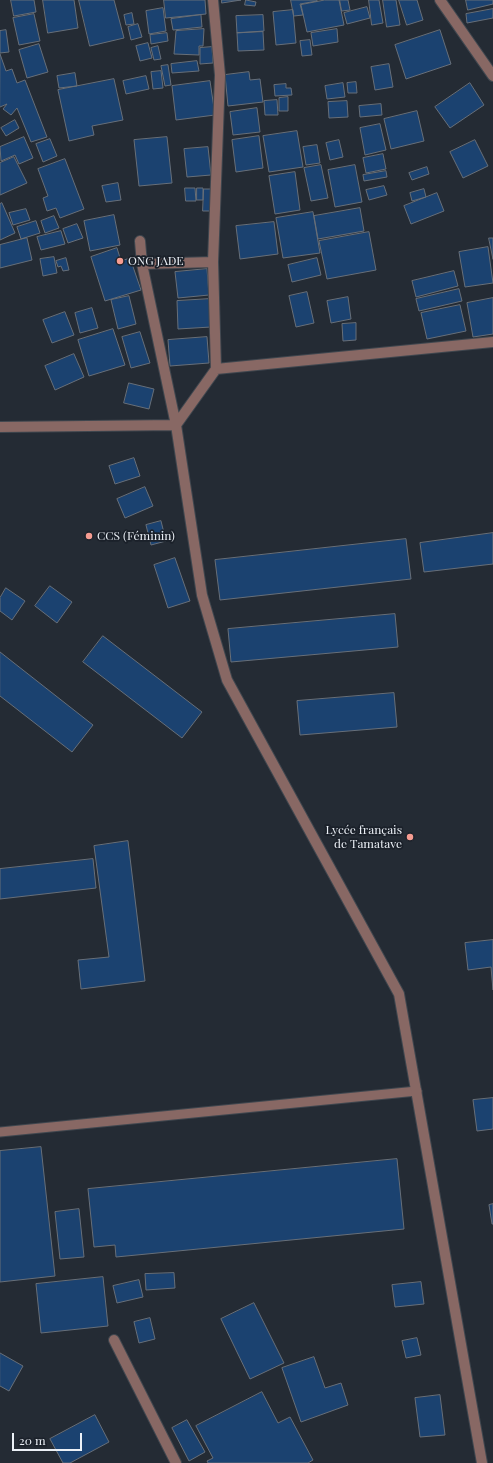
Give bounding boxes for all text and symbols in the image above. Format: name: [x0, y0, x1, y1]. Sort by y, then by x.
place label: ONG JADE: [128, 254, 184, 268]
marker: ONG JADE: [115, 256, 125, 266]
place label: CCS (Féminin): [97, 529, 175, 543]
marker: CCS (Féminin): [84, 531, 94, 541]
place label: Lycée français de Tamatave: [326, 823, 402, 851]
marker: Lycée français de Tamatave: [405, 832, 415, 842]
scale bar: [14, 1425, 84, 1451]
text: 20 m: [19, 1432, 46, 1448]

